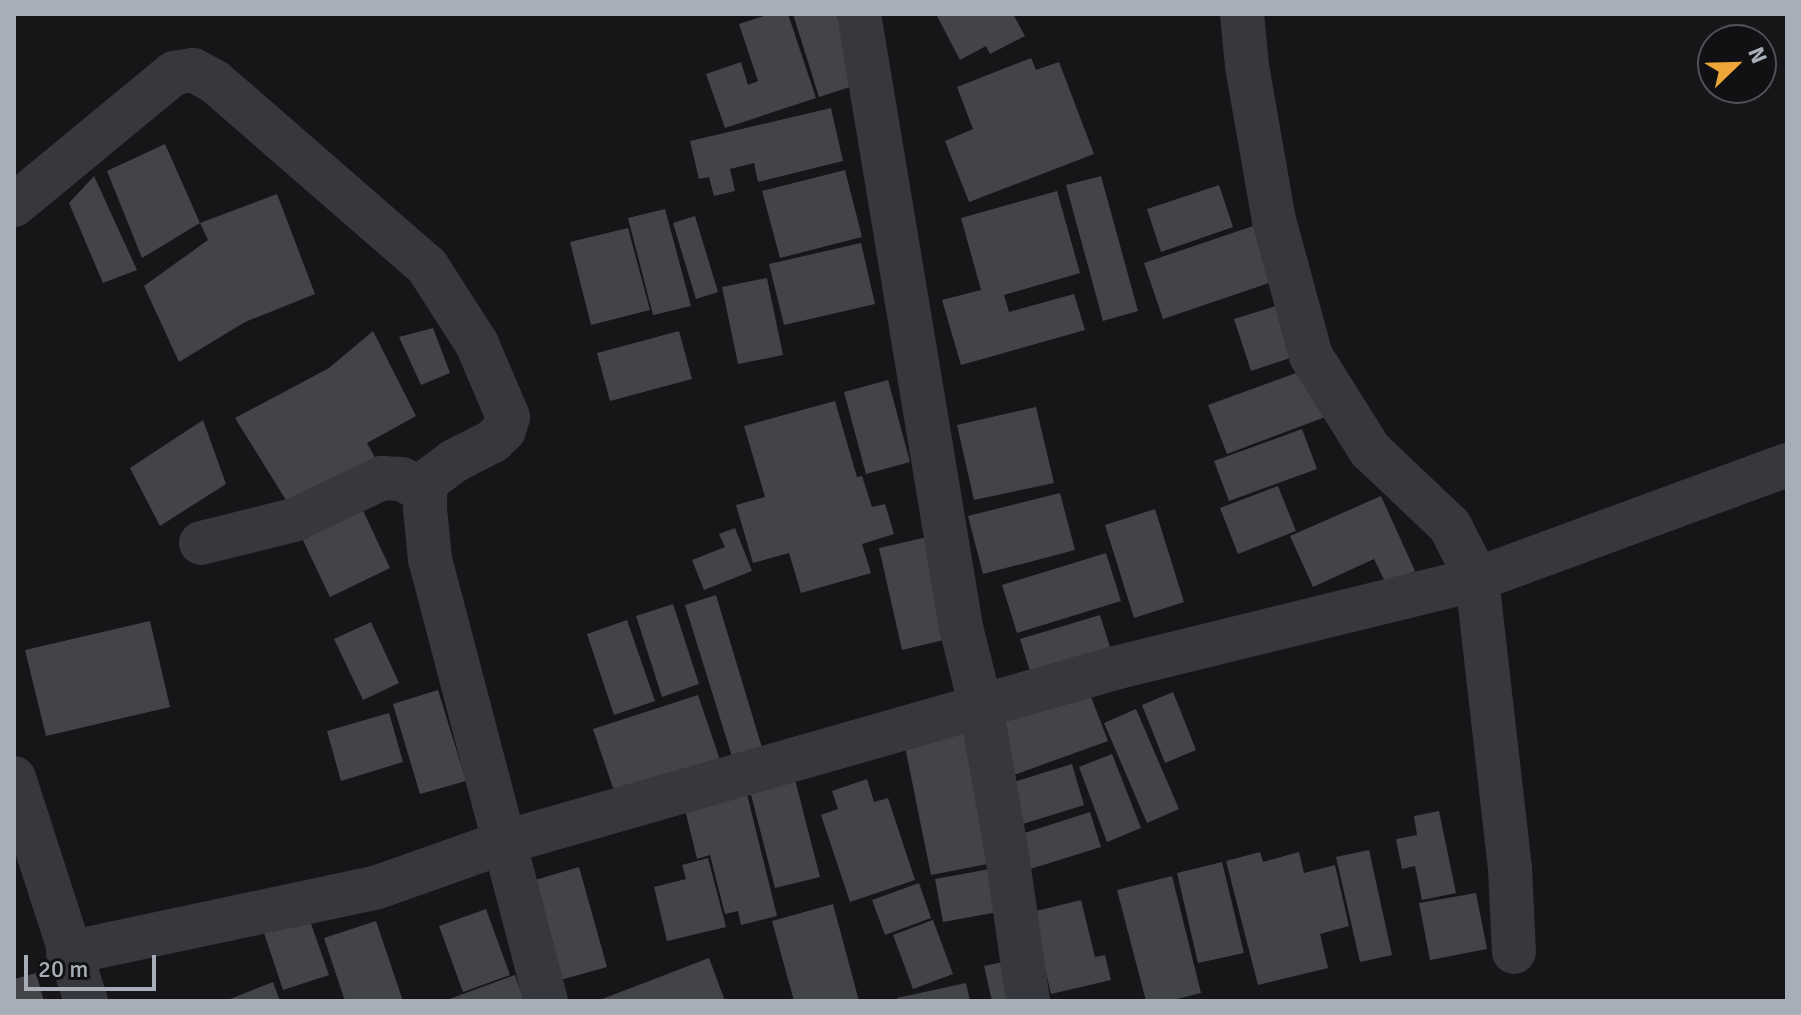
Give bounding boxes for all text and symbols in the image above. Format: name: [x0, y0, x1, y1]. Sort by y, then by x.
north arrow: [1697, 24, 1777, 104]
text: N: [1742, 43, 1773, 68]
scale bar: [28, 939, 160, 989]
text: 20 m: [38, 954, 88, 984]

